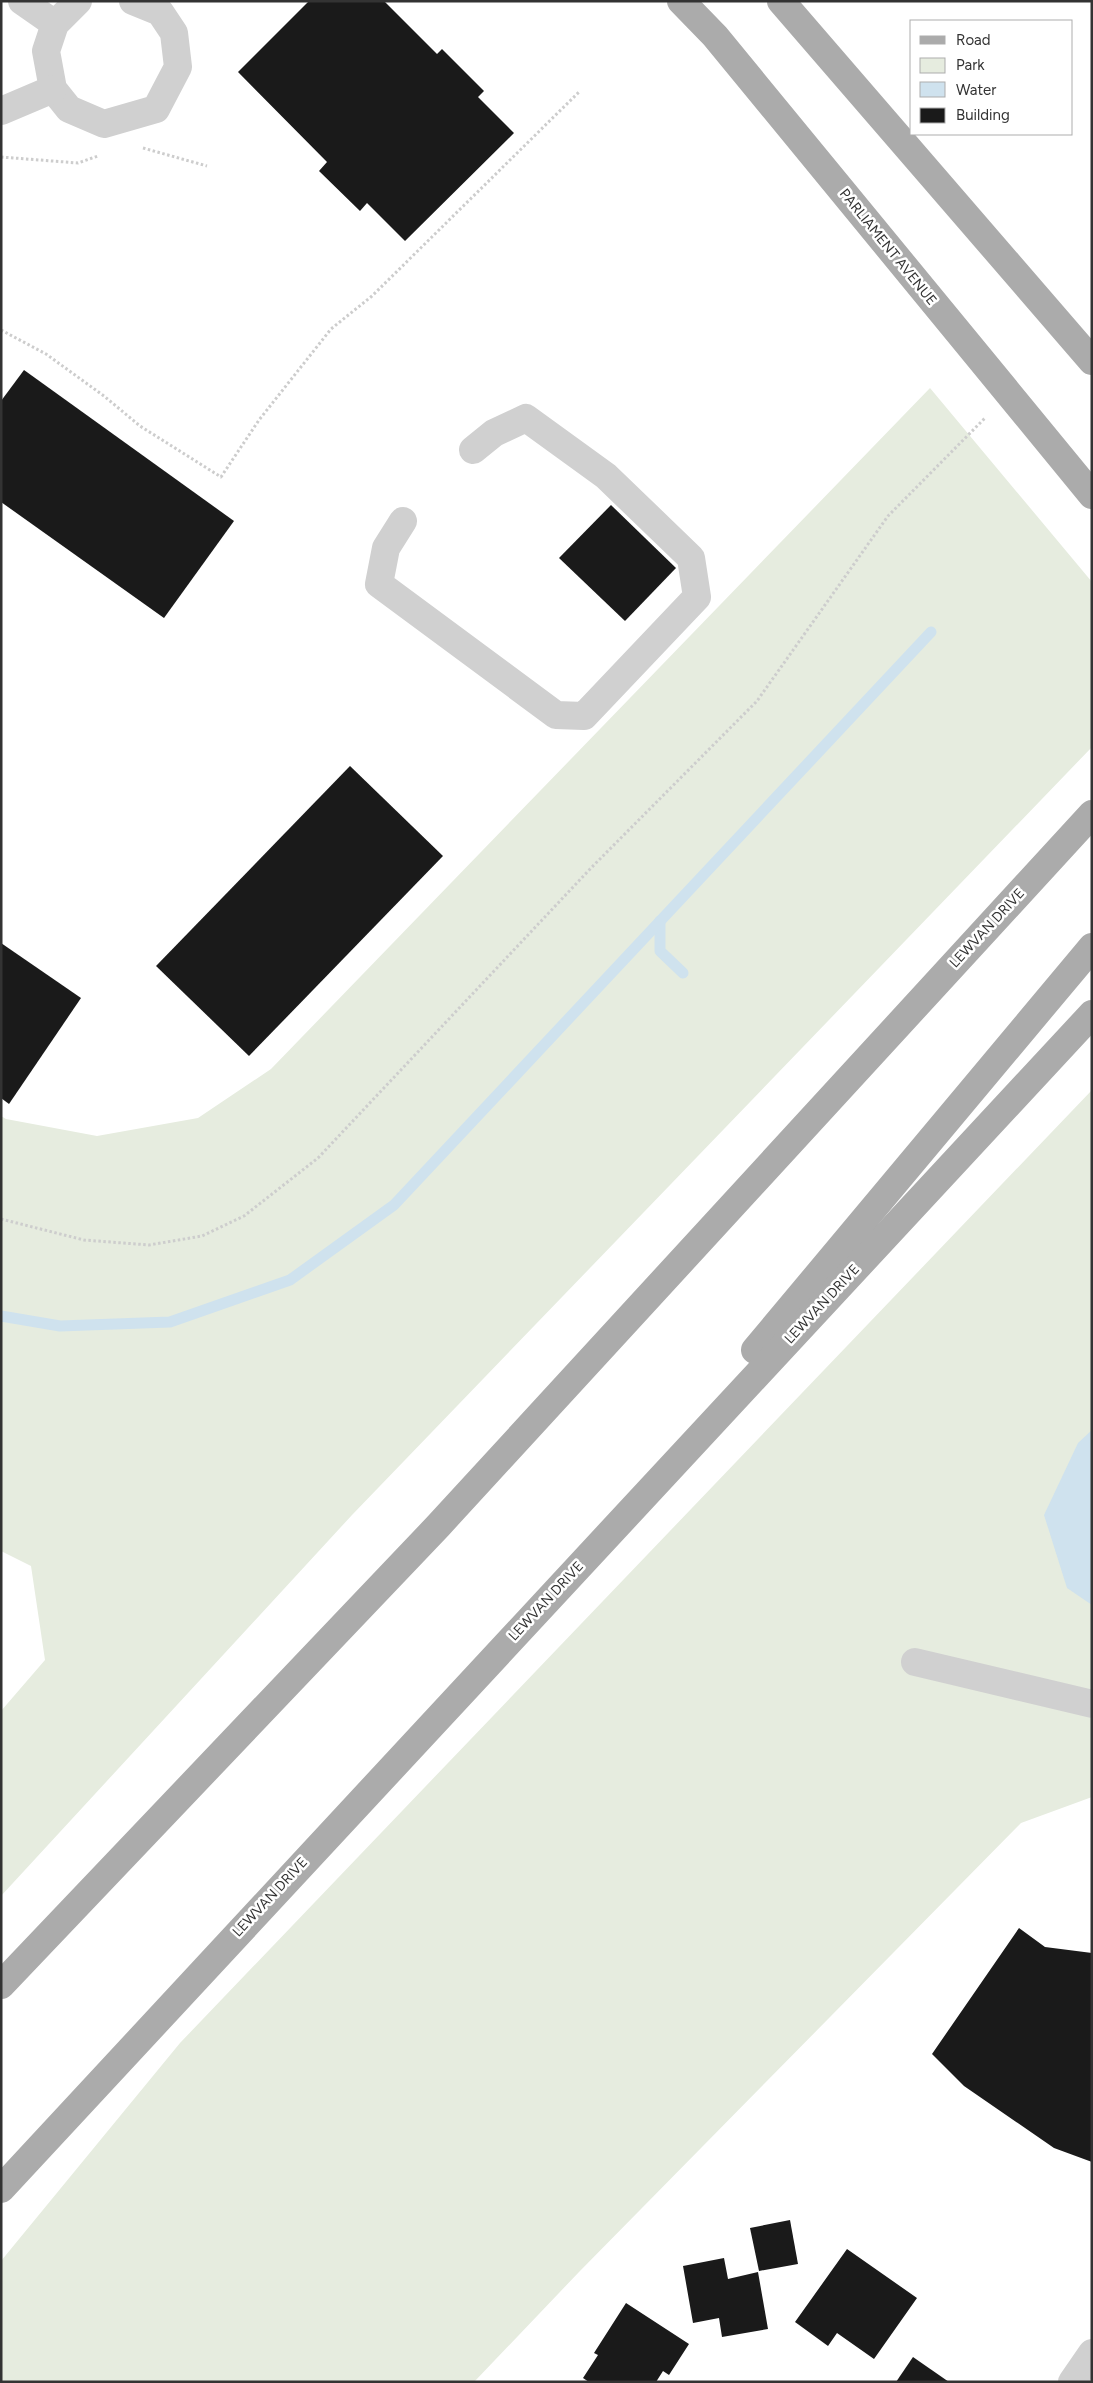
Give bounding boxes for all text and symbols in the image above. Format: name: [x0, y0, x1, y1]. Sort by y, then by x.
legend: [910, 20, 1073, 135]
text: Road: [956, 31, 991, 49]
text: Park: [956, 56, 985, 74]
text: Water: [956, 81, 996, 99]
text: Building: [956, 106, 1010, 124]
street label: PARLIAMENT AVENUE: [836, 185, 940, 309]
street label: LEWVAN DRIVE: [946, 885, 1028, 971]
street label: LEWVAN DRIVE: [781, 1261, 863, 1347]
street label: LEWVAN DRIVE: [505, 1558, 587, 1644]
street label: LEWVAN DRIVE: [229, 1854, 311, 1940]

